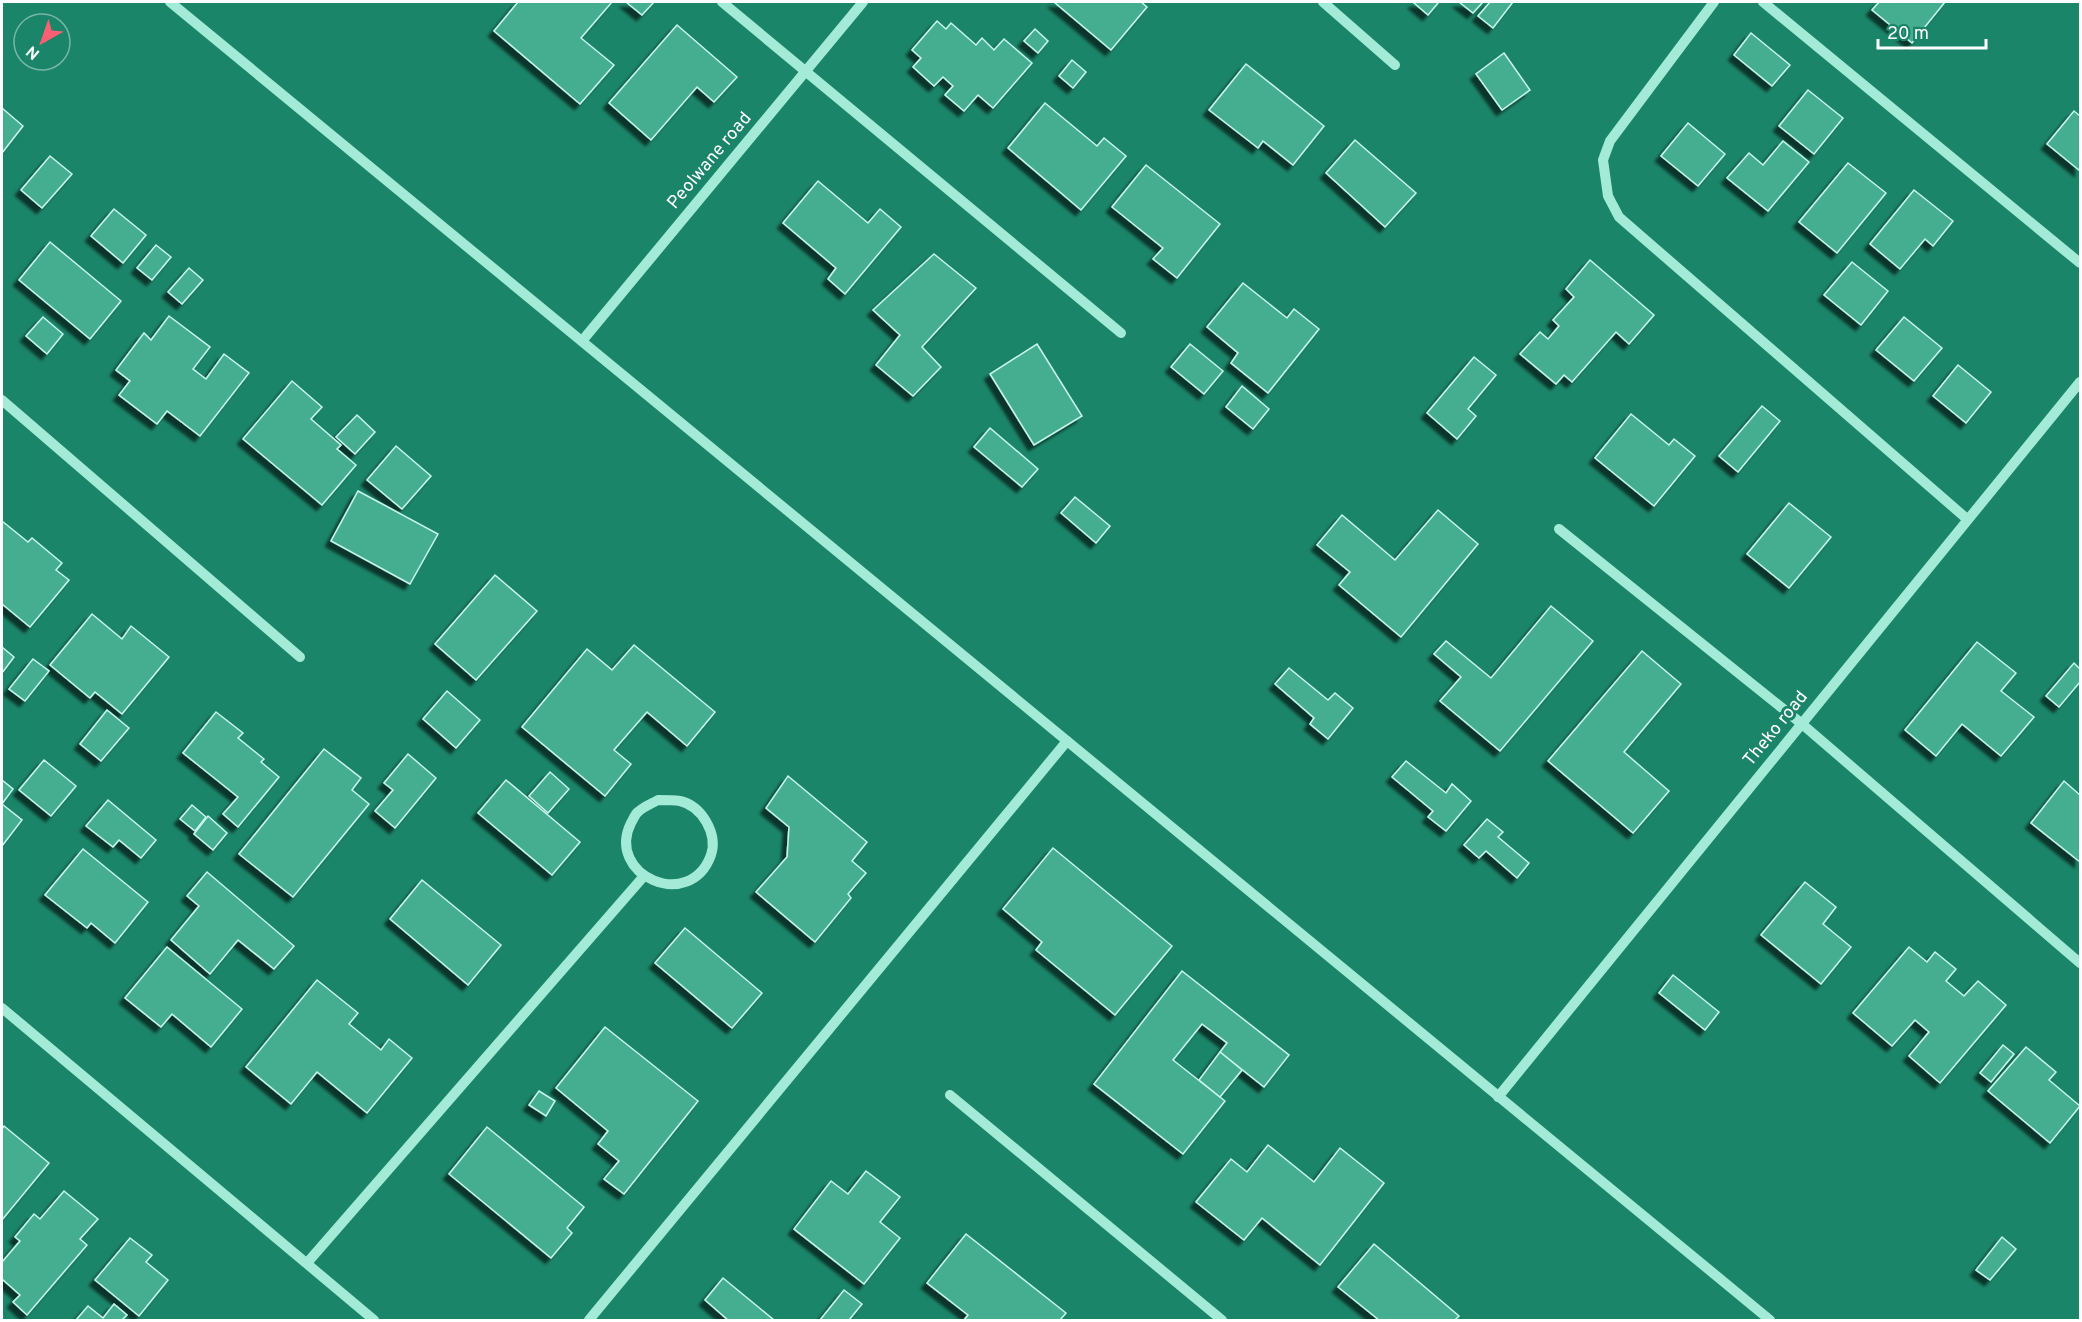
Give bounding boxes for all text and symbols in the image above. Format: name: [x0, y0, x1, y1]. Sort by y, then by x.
north arrow: [12, 12, 72, 72]
scale bar: [1878, 12, 1986, 50]
text: 20 m: [1887, 23, 1929, 46]
text: N: [23, 41, 44, 63]
street label: Peolwane road: [663, 108, 757, 214]
street label: Theko road: [1739, 687, 1813, 771]

